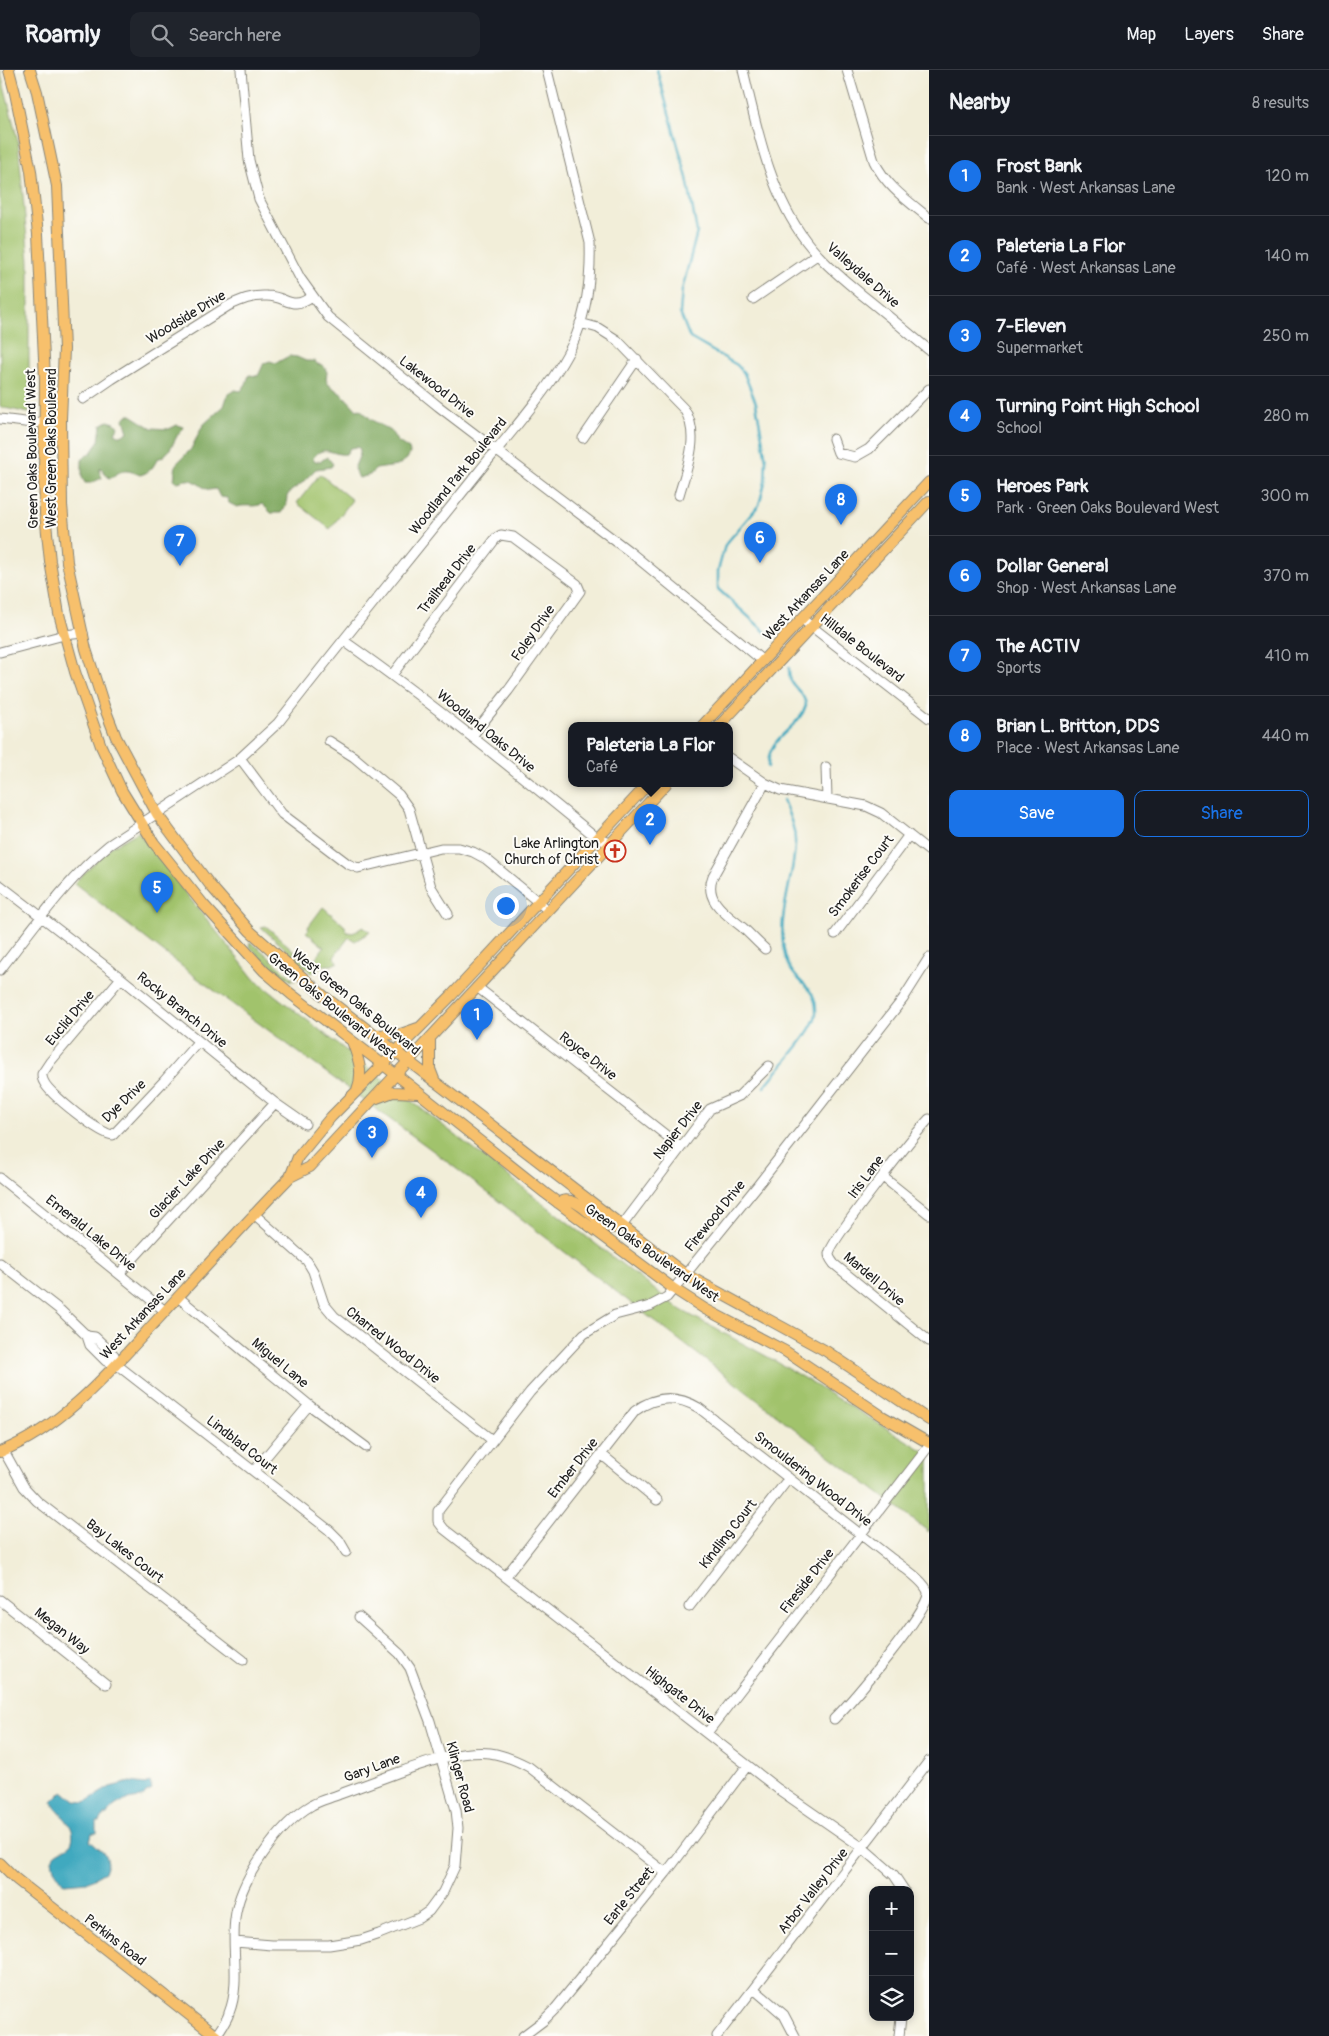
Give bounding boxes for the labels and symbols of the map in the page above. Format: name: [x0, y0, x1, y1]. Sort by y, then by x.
street label: Valleydale Drive: [823, 239, 903, 311]
street label: Woodside Drive: [143, 287, 229, 347]
street label: Lakewood Drive: [396, 352, 478, 422]
street label: West Green Oaks Boulevard: [43, 368, 60, 528]
street label: Green Oaks Boulevard West: [22, 369, 42, 529]
street label: Woodland Park Boulevard: [406, 414, 511, 538]
pin: 8: [825, 484, 857, 525]
pin: 6: [744, 522, 776, 563]
pin: 7: [164, 525, 196, 566]
street label: Trailhead Drive: [414, 540, 480, 618]
street label: West Arkansas Lane: [759, 546, 853, 644]
street label: Foley Drive: [508, 602, 558, 664]
street label: Hilldale Boulevard: [817, 610, 907, 686]
street label: Woodland Oaks Drive: [433, 686, 539, 776]
pin: 2: [634, 804, 666, 845]
street label: Smokerise Court: [825, 831, 898, 920]
place label: Lake Arlington Church of Christ: [504, 835, 599, 868]
church icon: Lake Arlington Church of Christ: [603, 839, 627, 863]
pin: 5: [141, 872, 173, 913]
your location: [493, 893, 519, 919]
street label: West Green Oaks Boulevard: [289, 945, 424, 1059]
street label: Green Oaks Boulevard West: [265, 949, 400, 1063]
street label: Rocky Branch Drive: [133, 968, 231, 1052]
street label: Euclid Drive: [42, 987, 98, 1049]
pin: 1: [461, 999, 493, 1040]
street label: Royce Drive: [556, 1028, 620, 1084]
street label: Dye Drive: [99, 1076, 150, 1126]
street label: Napier Drive: [650, 1097, 706, 1163]
pin: 3: [356, 1117, 388, 1158]
street label: Glacier Lake Drive: [145, 1135, 229, 1223]
street label: Iris Lane: [844, 1152, 888, 1202]
pin: 4: [405, 1177, 437, 1218]
street label: Firewood Drive: [681, 1177, 749, 1255]
street label: Emerald Lake Drive: [42, 1191, 140, 1275]
street label: Green Oaks Boulevard West: [582, 1200, 723, 1306]
street label: Mardell Drive: [840, 1248, 908, 1310]
street label: West Arkansas Lane: [96, 1265, 190, 1363]
street label: Charred Wood Drive: [342, 1303, 444, 1387]
street label: Miguel Lane: [248, 1334, 312, 1392]
street label: Lindblad Court: [203, 1412, 281, 1478]
street label: Smouldering Wood Drive: [751, 1428, 875, 1530]
street label: Ember Drive: [544, 1435, 602, 1501]
street label: Kindling Court: [696, 1496, 760, 1572]
street label: Bay Lakes Court: [83, 1515, 167, 1587]
street label: Fireside Drive: [776, 1545, 838, 1617]
street label: Megan Way: [31, 1604, 93, 1658]
street label: Highgate Drive: [642, 1663, 718, 1728]
street label: Klinger Road: [442, 1740, 478, 1815]
street label: Gary Lane: [342, 1750, 403, 1786]
street label: Arbor Valley Drive: [774, 1845, 852, 1937]
street label: Earle Street: [600, 1863, 658, 1929]
street label: Perkins Road: [81, 1911, 149, 1969]

